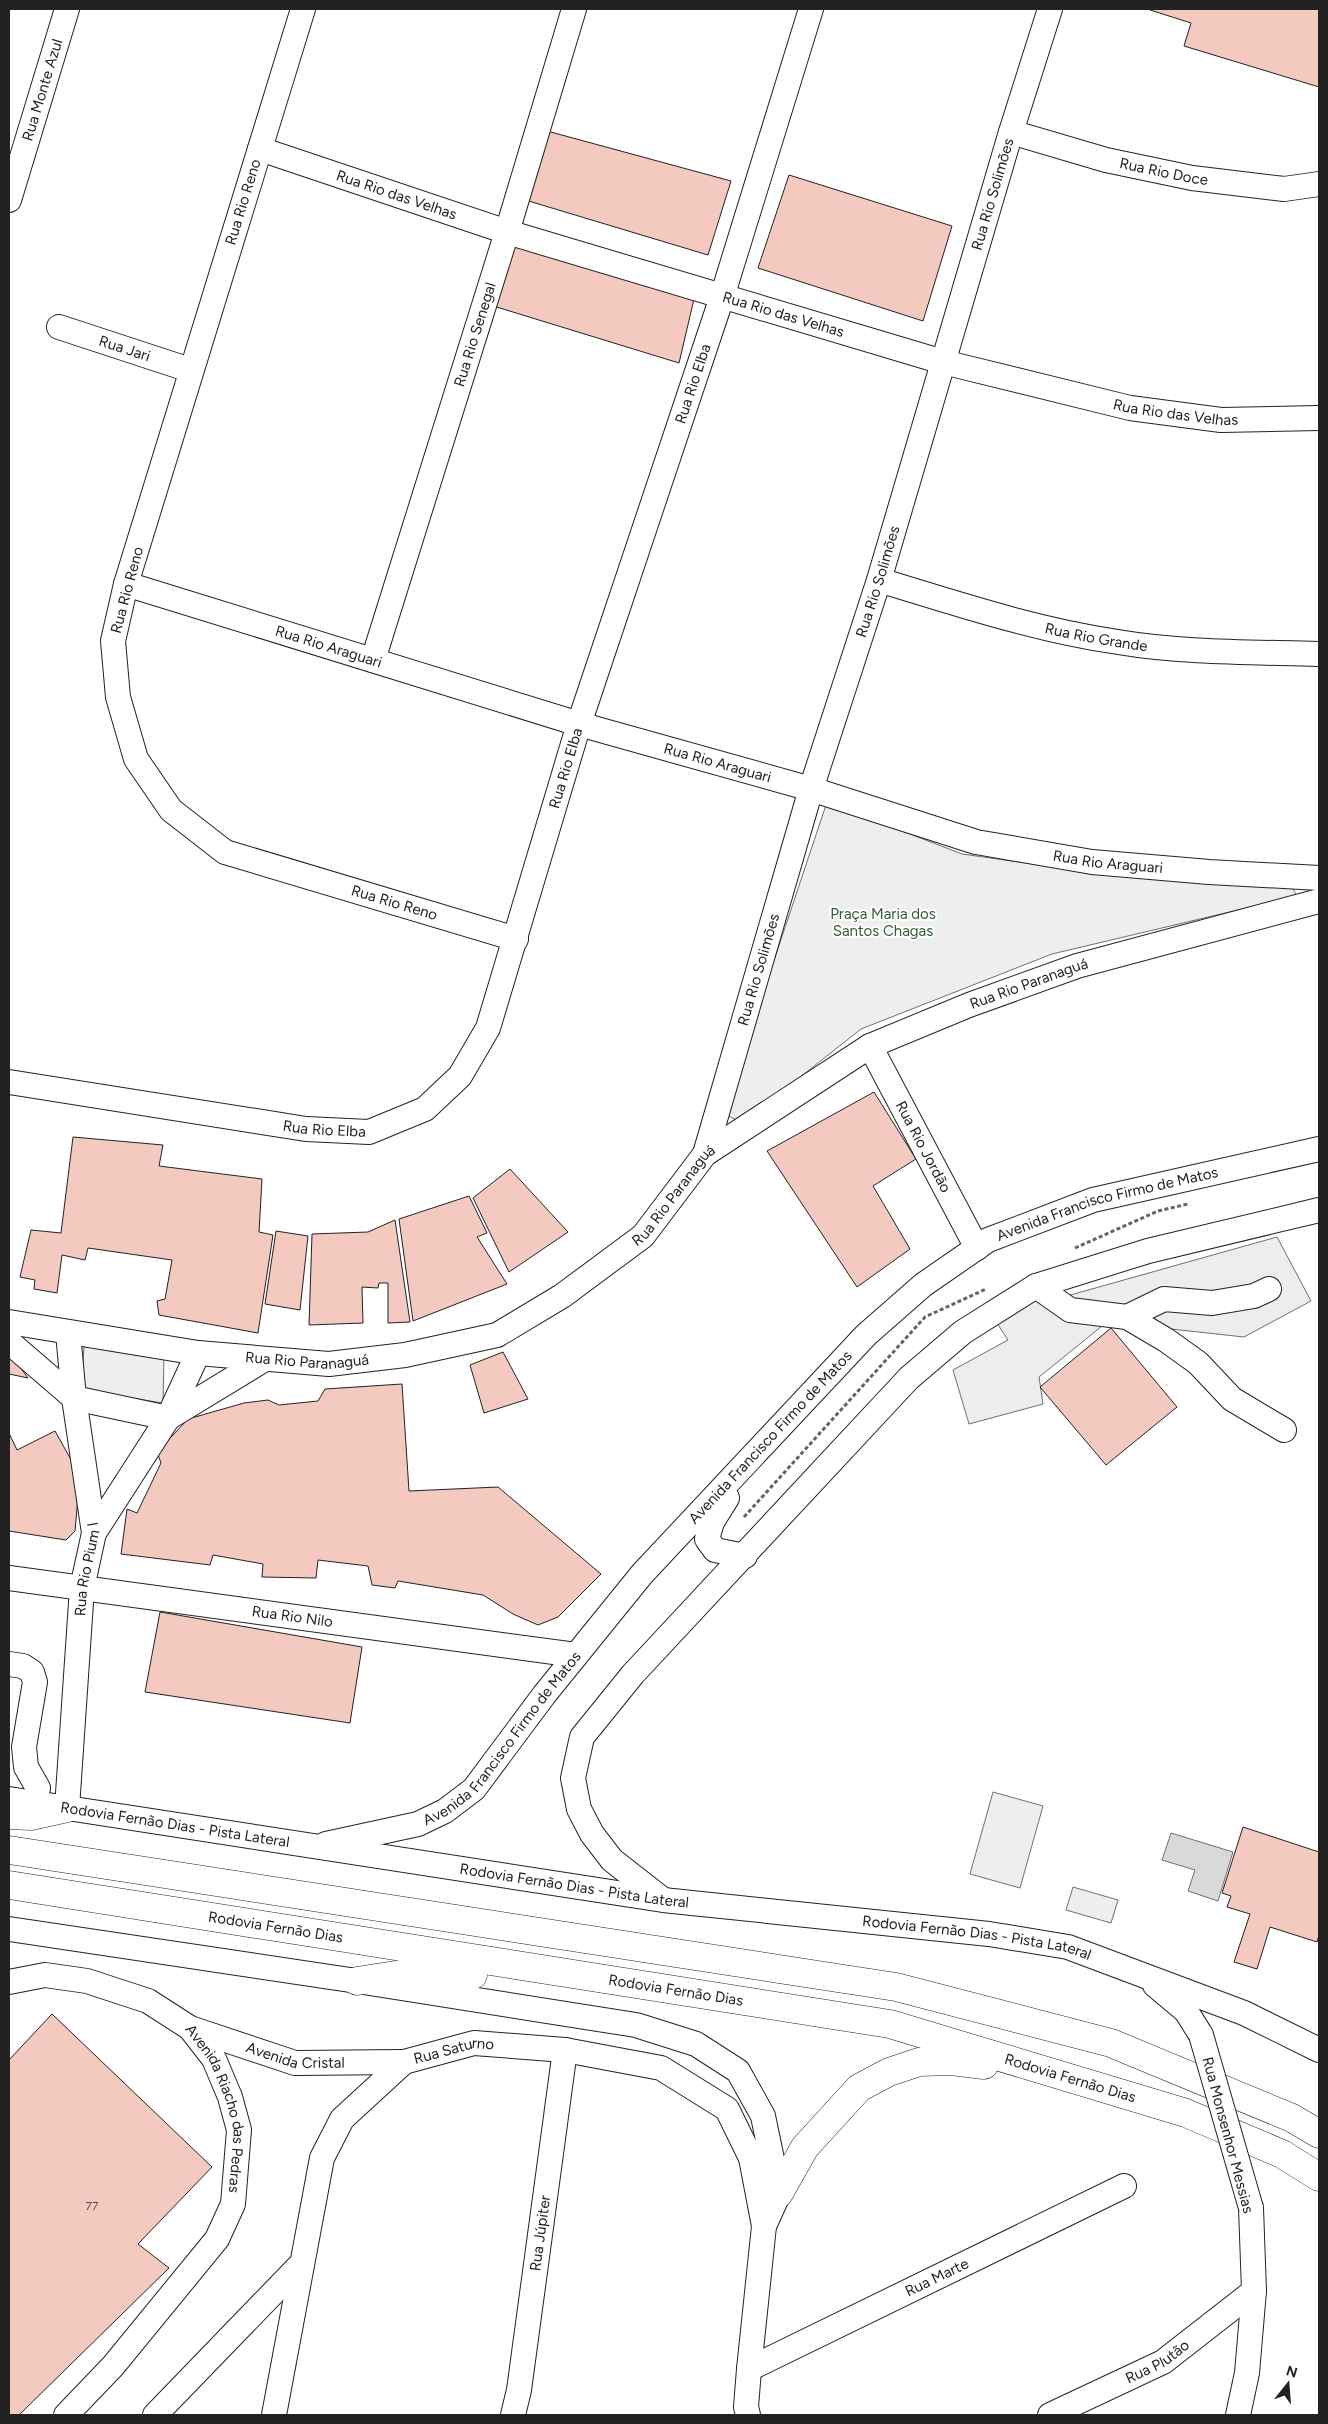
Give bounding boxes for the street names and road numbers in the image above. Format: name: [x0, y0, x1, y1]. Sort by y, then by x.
street label: Rua Monte Azul: [18, 37, 66, 143]
street label: Rua Rio Solimões: [968, 136, 1018, 252]
street label: Rua Rio Doce: [1118, 154, 1209, 189]
street label: Rua Rio Reno: [221, 157, 265, 247]
street label: Rua Rio das Velhas: [334, 166, 459, 223]
street label: Rua Rio Senegal: [450, 280, 500, 389]
street label: Rua Rio das Velhas: [720, 288, 846, 341]
street label: Rua Jari: [97, 332, 153, 365]
street label: Rua Rio Elba: [671, 342, 715, 426]
street label: Rua Rio das Velhas: [1111, 395, 1238, 429]
street label: Rua Rio Solimões: [852, 524, 903, 640]
street label: Rua Rio Reno: [107, 544, 147, 635]
street label: Rua Rio Grande: [1043, 619, 1149, 655]
street label: Rua Rio Araguari: [273, 622, 384, 672]
street label: Rua Rio Elba: [545, 726, 586, 811]
street label: Rua Rio Araguari: [662, 739, 773, 786]
street label: Rua Rio Araguari: [1052, 846, 1164, 877]
street label: Rua Rio Reno: [349, 881, 440, 924]
street label: Rua Rio Solimões: [734, 911, 783, 1028]
street label: Rua Rio Paranaguá: [967, 954, 1090, 1013]
street label: Rua Rio Jordão: [892, 1098, 955, 1196]
street label: Rua Rio Elba: [282, 1116, 366, 1141]
street label: Rua Rio Paranaguá: [628, 1141, 718, 1250]
street label: Avenida Francisco Firmo de Matos: [994, 1163, 1220, 1245]
street label: Avenida Francisco Firmo de Matos: [685, 1347, 856, 1527]
street label: Rua Rio Paranaguá: [244, 1348, 370, 1373]
street label: Rua Rio Pium I: [71, 1521, 103, 1617]
street label: Rua Rio Nilo: [251, 1602, 334, 1631]
street label: Avenida Francisco Firmo de Matos: [420, 1648, 585, 1829]
street label: Rodovia Fernão Dias - Pista Lateral: [59, 1798, 291, 1851]
street label: Rodovia Fernão Dias - Pista Lateral: [458, 1860, 690, 1912]
street label: Rodovia Fernão Dias: [207, 1908, 344, 1947]
street label: Rodovia Fernão Dias - Pista Lateral: [861, 1912, 1094, 1964]
street label: Rodovia Fernão Dias: [607, 1971, 744, 2010]
street label: Avenida Riacho das Pedras: [182, 2021, 248, 2194]
street label: Rua Saturno: [412, 2034, 495, 2068]
street label: Avenida Cristal: [244, 2038, 345, 2072]
street label: Rodovia Fernão Dias: [1002, 2050, 1138, 2106]
street label: Rua Monsenhor Messias: [1198, 2055, 1258, 2215]
street label: Rua Júpiter: [526, 2194, 554, 2272]
street label: Rua Marte: [902, 2254, 972, 2300]
street label: Rua Plutão: [1122, 2336, 1193, 2387]

